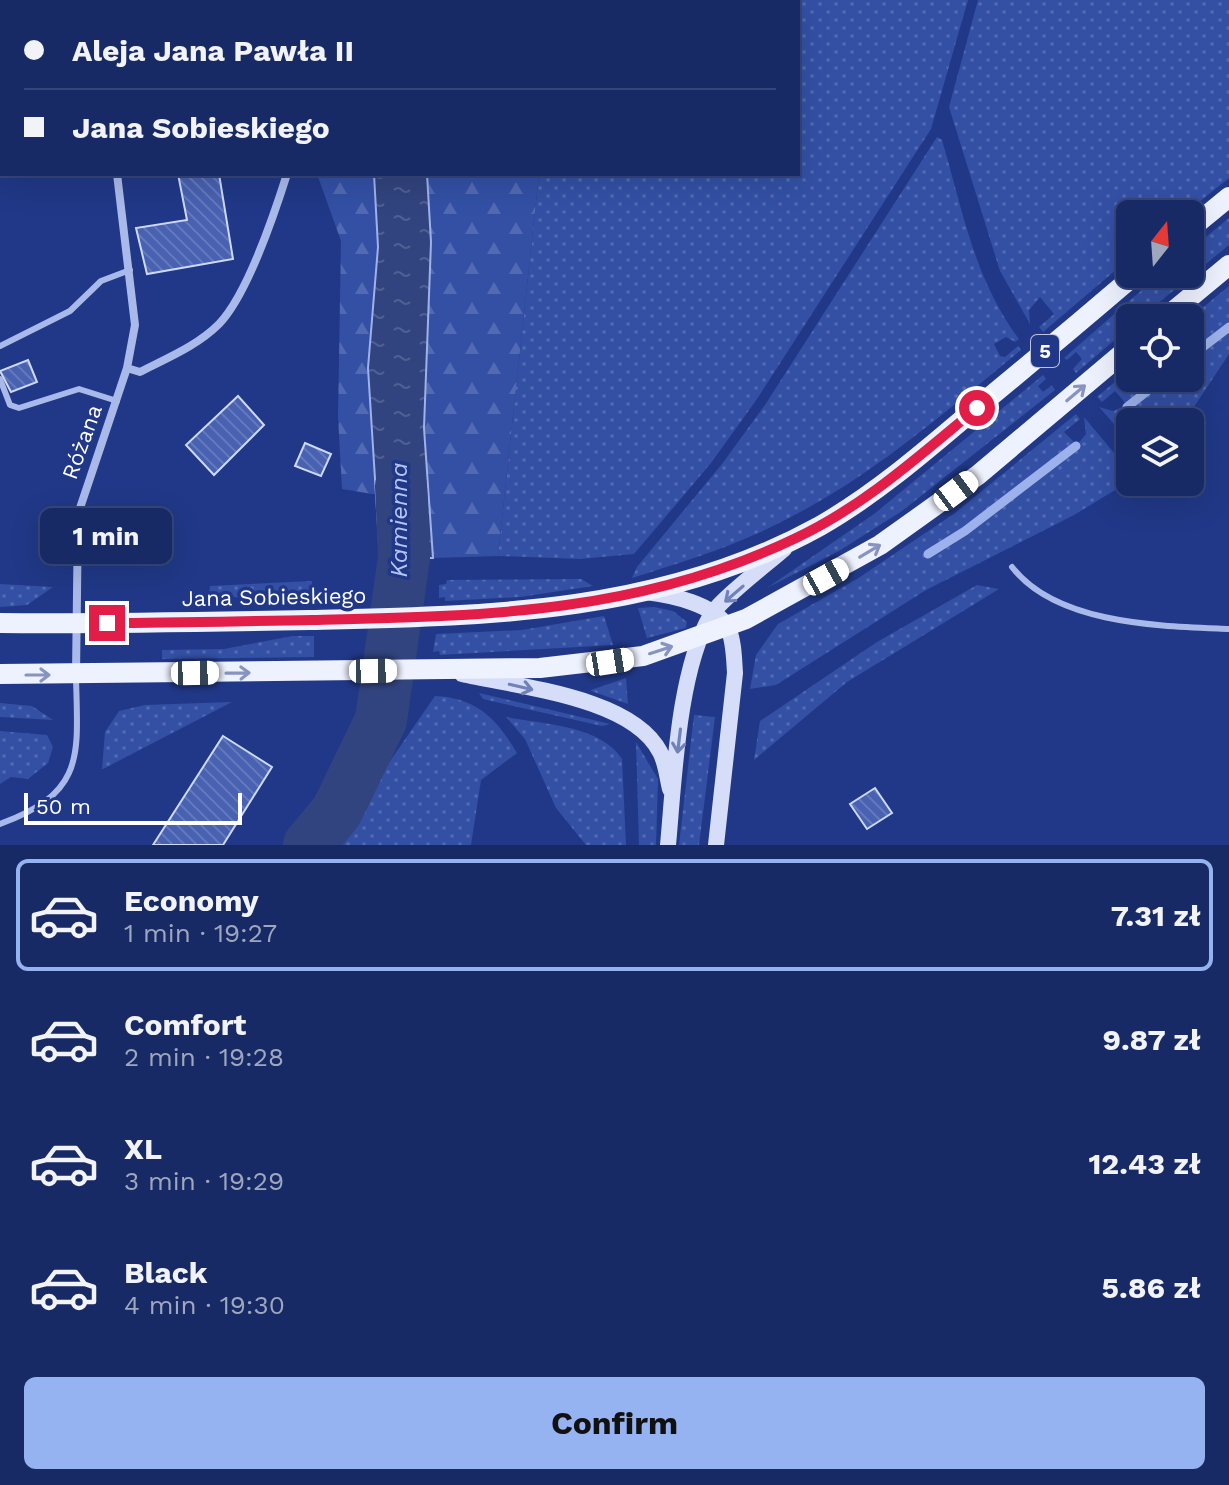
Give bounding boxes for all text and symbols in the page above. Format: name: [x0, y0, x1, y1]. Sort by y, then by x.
text: Aleja Jana Pawła II: [72, 33, 354, 68]
text: Jana Sobieskiego: [72, 110, 330, 145]
north arrow: [1116, 200, 1204, 288]
map controls: [1116, 200, 1204, 496]
button: locate: [1116, 304, 1204, 392]
road number: 5: [1031, 335, 1059, 367]
one-way arrow: [1065, 384, 1086, 402]
route start: [959, 390, 995, 426]
street label: Różana: [57, 401, 107, 483]
button: layers: [1116, 408, 1204, 496]
water label: Kamienna: [385, 462, 413, 577]
car: [930, 467, 982, 515]
callout: 1 min: [41, 507, 173, 563]
text: 1 min: [73, 521, 139, 551]
one-way arrow: [858, 543, 881, 559]
car: [799, 555, 853, 599]
street label: Jana Sobieskiego: [181, 583, 367, 611]
one-way arrow: [725, 584, 745, 602]
route end: [89, 605, 125, 641]
one-way arrow: [648, 642, 674, 657]
car: [584, 646, 636, 678]
car: [349, 659, 397, 683]
car: [171, 661, 219, 685]
one-way arrow: [224, 665, 251, 681]
one-way arrow: [24, 667, 51, 683]
one-way arrow: [508, 681, 533, 696]
one-way arrow: [672, 728, 687, 754]
scale bar: [24, 789, 242, 825]
text: 50 m: [36, 794, 91, 819]
icon: car: [28, 879, 100, 951]
text: Economy: [124, 883, 259, 918]
text: 7.31 zł: [1111, 898, 1201, 933]
text: 1 min · 19:27: [124, 918, 277, 948]
icon: car: [28, 1003, 100, 1075]
text: Comfort: [124, 1007, 246, 1042]
text: 9.87 zł: [1103, 1022, 1201, 1057]
text: 2 min · 19:28: [124, 1042, 284, 1072]
icon: car: [28, 1127, 100, 1199]
text: XL: [124, 1131, 162, 1166]
text: 12.43 zł: [1088, 1146, 1201, 1181]
text: 3 min · 19:29: [124, 1166, 284, 1196]
icon: car: [28, 1251, 100, 1323]
text: Black: [124, 1255, 208, 1290]
text: 5.86 zł: [1101, 1270, 1201, 1305]
text: 4 min · 19:30: [124, 1290, 285, 1320]
button: Confirm: [24, 1377, 1205, 1469]

